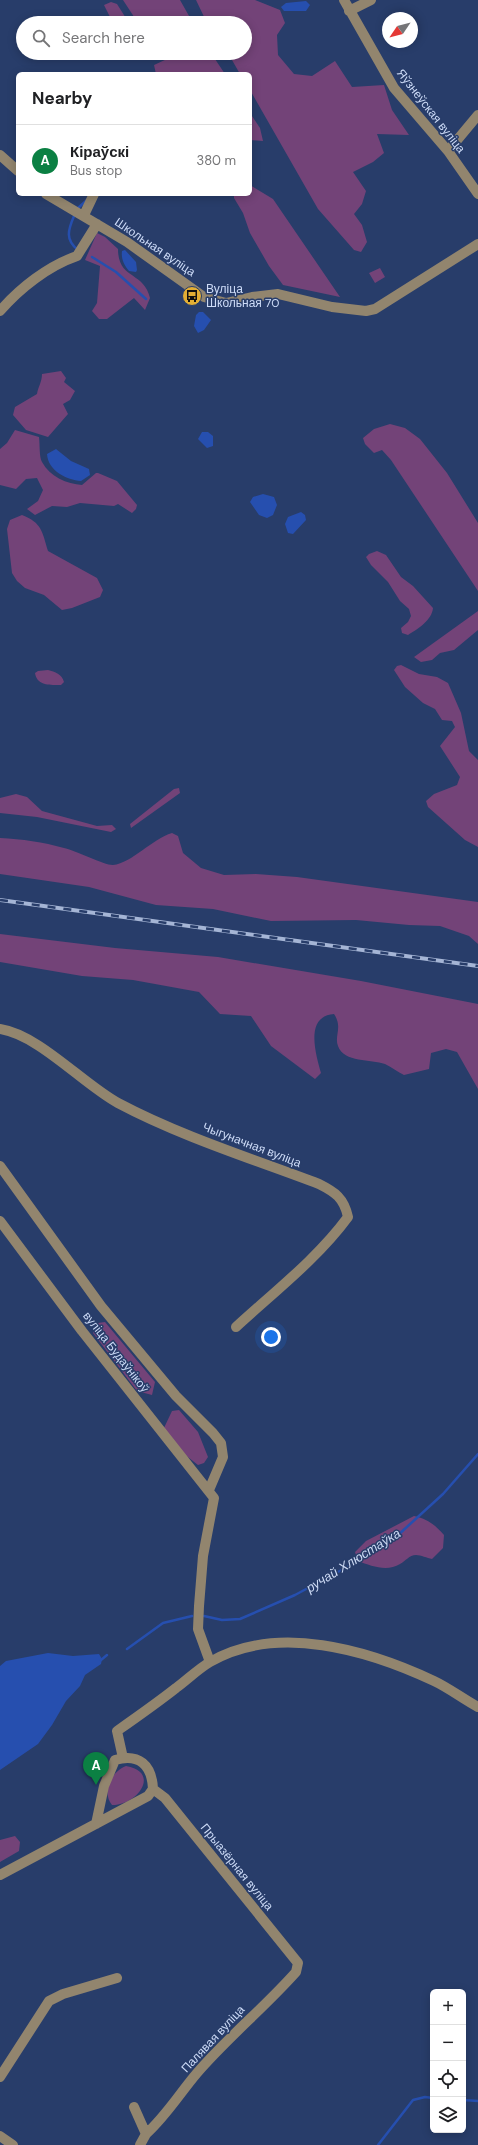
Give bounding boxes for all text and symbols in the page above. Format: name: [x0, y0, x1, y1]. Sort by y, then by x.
north arrow: [382, 12, 418, 48]
search box: [16, 16, 252, 60]
icon: search: [30, 27, 52, 49]
text: Search here: [62, 28, 145, 48]
street label: Яўзнеўская вуліца: [393, 66, 469, 157]
text: Nearby: [32, 87, 92, 109]
text: Кіраўскі: [70, 142, 129, 162]
text: A: [40, 152, 50, 169]
text: 380 m: [196, 152, 236, 169]
text: Bus stop: [70, 162, 122, 179]
street label: Школьная вуліца: [112, 214, 199, 280]
place label: Вуліца Школьная 70: [206, 281, 280, 311]
bus stop icon: Вуліца Школьная 70: [181, 285, 203, 307]
street label: Чыгуначная вуліца: [200, 1119, 304, 1171]
street label: вуліца Будаўнікоў: [79, 1308, 153, 1396]
your location: [261, 1327, 281, 1347]
water label: ручай Хлюстаўка: [302, 1525, 404, 1597]
pin: A: [83, 1752, 109, 1785]
street label: Прыазёрная вуліца: [197, 1820, 277, 1914]
map controls: [430, 1989, 466, 2133]
button: +: [430, 1989, 466, 2025]
street label: Палявая вуліца: [178, 2002, 249, 2076]
button: −: [430, 2025, 466, 2061]
button: locate: [430, 2061, 466, 2097]
button: layers: [430, 2097, 466, 2133]

